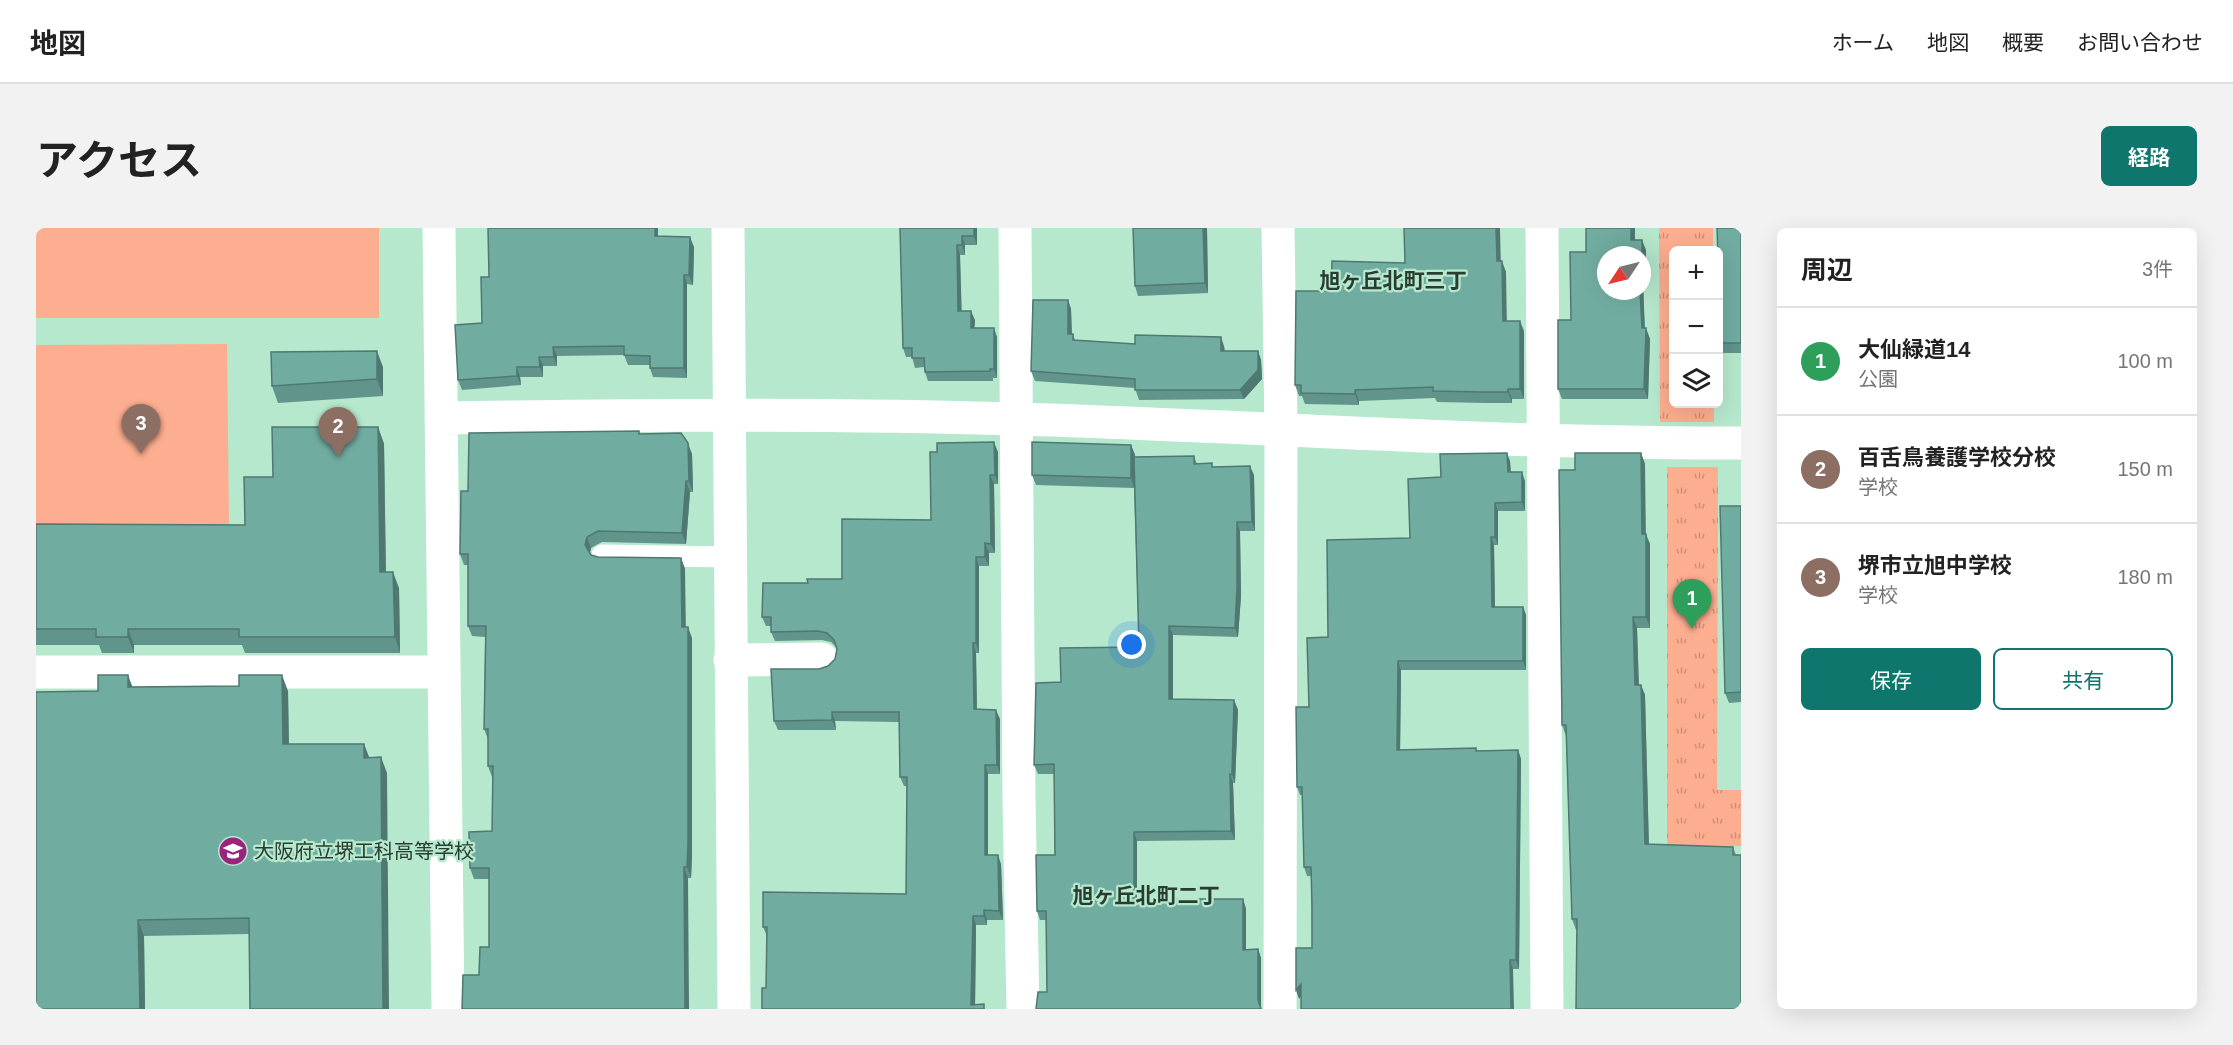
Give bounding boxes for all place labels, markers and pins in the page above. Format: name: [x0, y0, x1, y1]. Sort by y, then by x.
pin: 3: [122, 404, 160, 454]
pin: 2: [318, 408, 358, 457]
pin: 1: [1672, 580, 1712, 629]
school or university icon: 大阪府立堺工科高等学校: [217, 835, 249, 867]
place label: 大阪府立堺工科高等学校: [254, 840, 474, 862]

